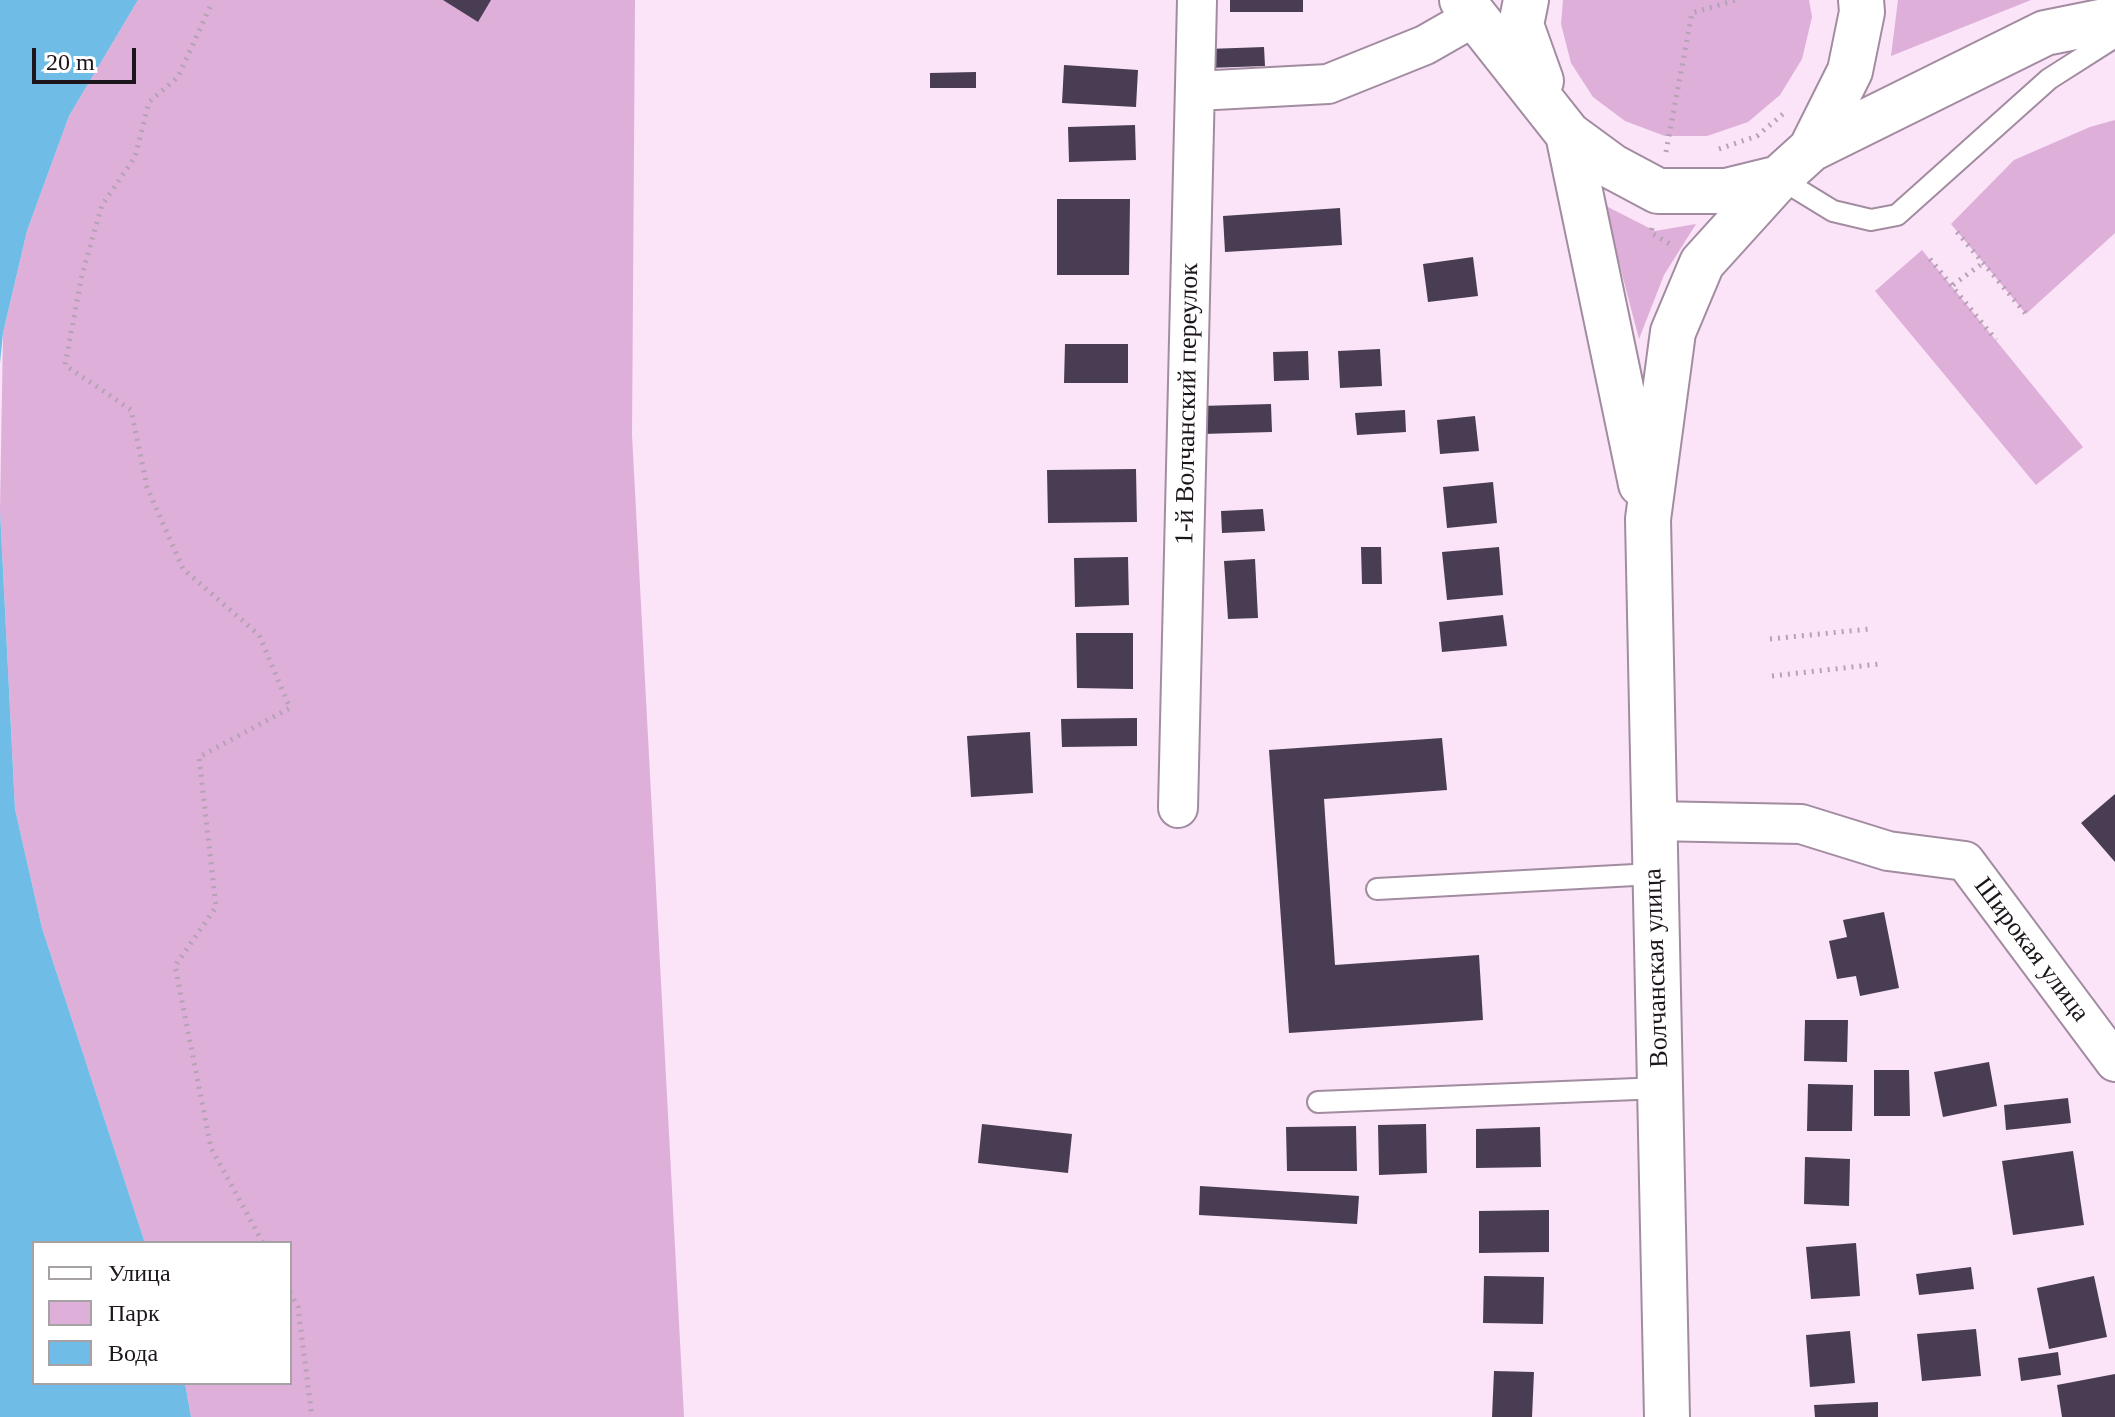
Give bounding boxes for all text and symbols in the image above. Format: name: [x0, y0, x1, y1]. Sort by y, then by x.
scale bar: [36, 32, 140, 82]
text: 20 m: [46, 49, 95, 75]
street label: 1-й Волчанский переулок: [1170, 263, 1206, 545]
street label: Волчанская улица: [1638, 868, 1676, 1068]
street label: Широкая улица: [1967, 872, 2095, 1028]
legend: [32, 1241, 292, 1385]
text: Улица: [108, 1260, 171, 1286]
text: Парк: [108, 1300, 160, 1326]
text: Вода: [108, 1340, 158, 1366]

